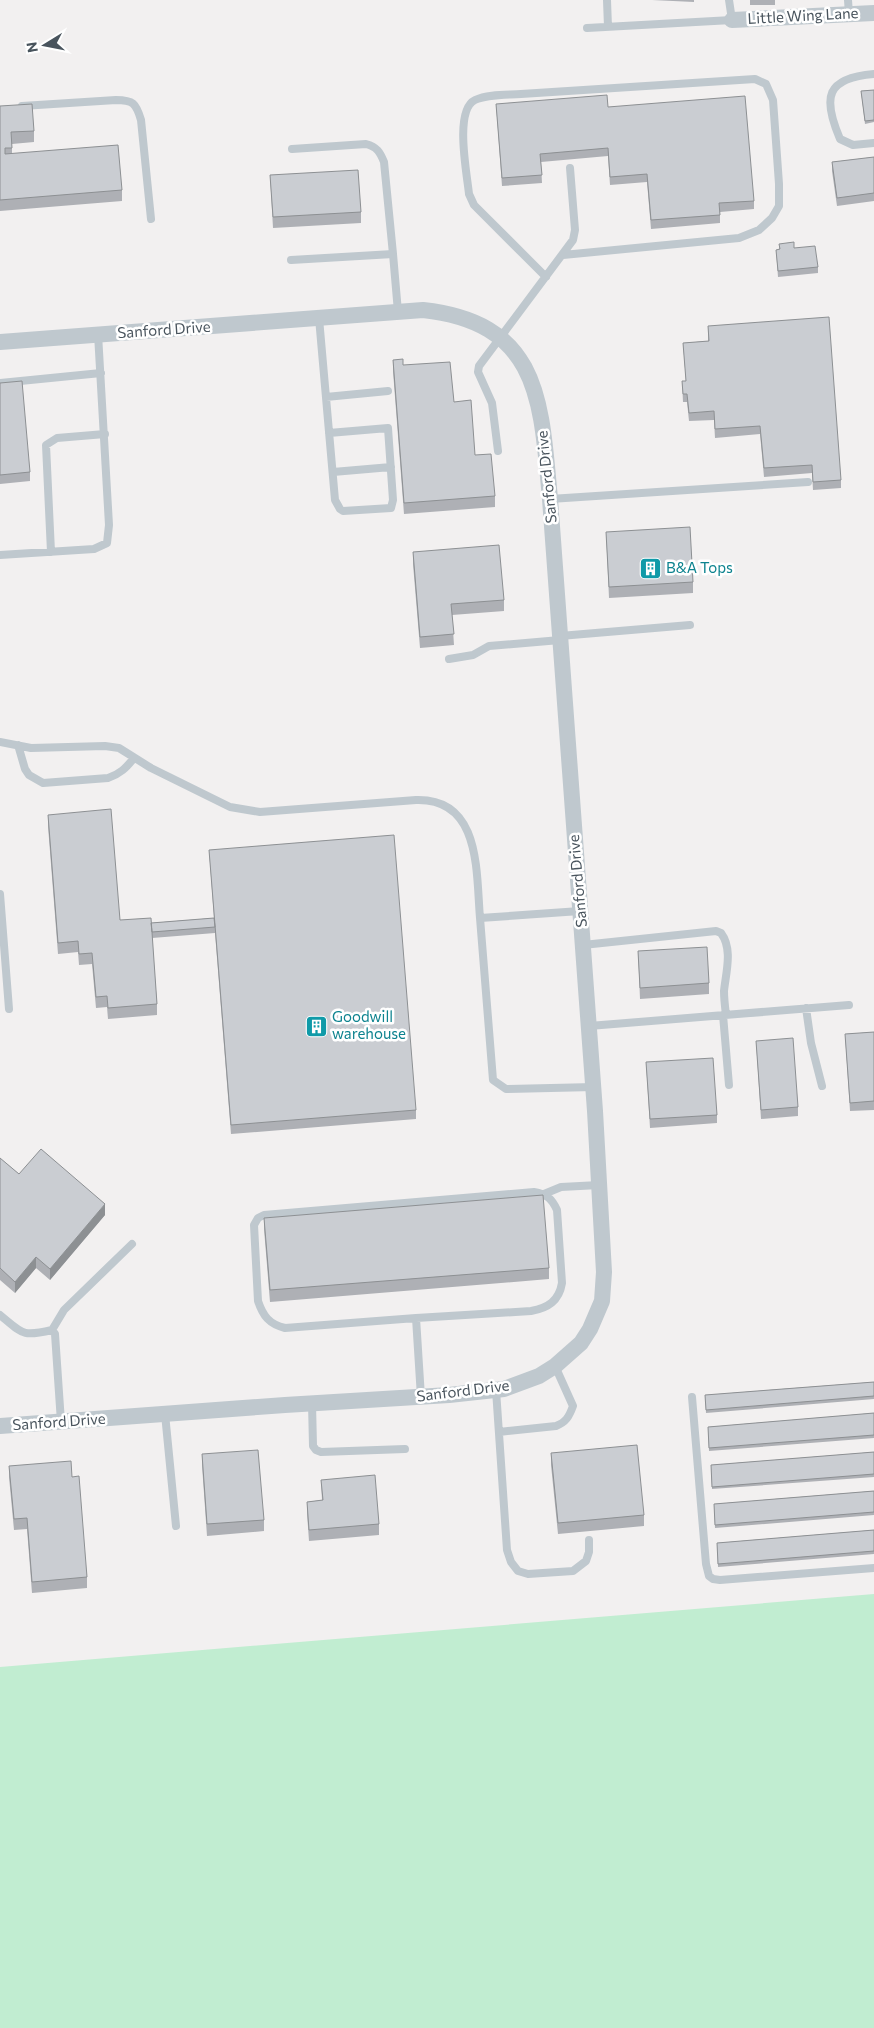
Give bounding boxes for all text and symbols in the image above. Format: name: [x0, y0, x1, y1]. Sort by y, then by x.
street label: Little Wing Lane: [747, 3, 859, 27]
north arrow: [20, 20, 70, 70]
text: N: [22, 41, 41, 54]
street label: Sanford Drive: [117, 317, 211, 341]
street label: Sanford Drive: [532, 430, 560, 524]
building icon: B&A Tops: [638, 556, 662, 580]
place label: B&A Tops: [666, 558, 733, 576]
street label: Sanford Drive: [564, 834, 590, 928]
place label: Goodwill warehouse: [332, 1007, 406, 1042]
building icon: Goodwill warehouse: [304, 1014, 328, 1038]
street label: Sanford Drive: [415, 1375, 510, 1405]
street label: Sanford Drive: [12, 1409, 106, 1433]

